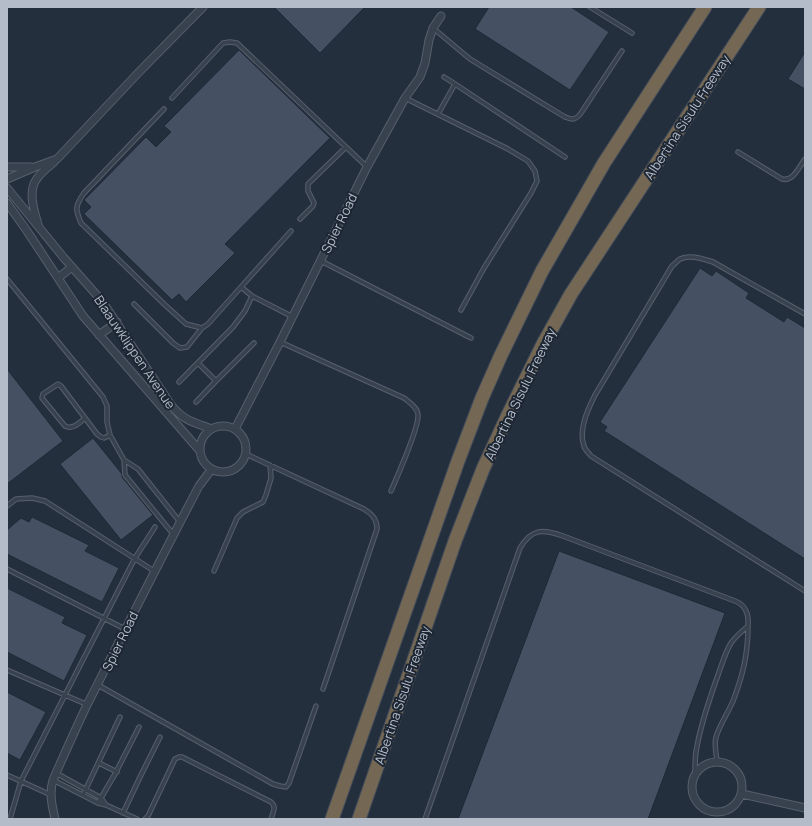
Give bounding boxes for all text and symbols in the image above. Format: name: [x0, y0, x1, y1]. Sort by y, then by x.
street label: Albertina Sisulu Freeway: [640, 51, 734, 183]
street label: Spier Road: [317, 190, 361, 256]
street label: Blaauwklippen Avenue: [90, 292, 180, 413]
street label: Albertina Sisulu Freeway: [480, 325, 560, 463]
street label: Spier Road: [98, 608, 142, 674]
street label: Albertina Sisulu Freeway: [370, 623, 434, 767]

